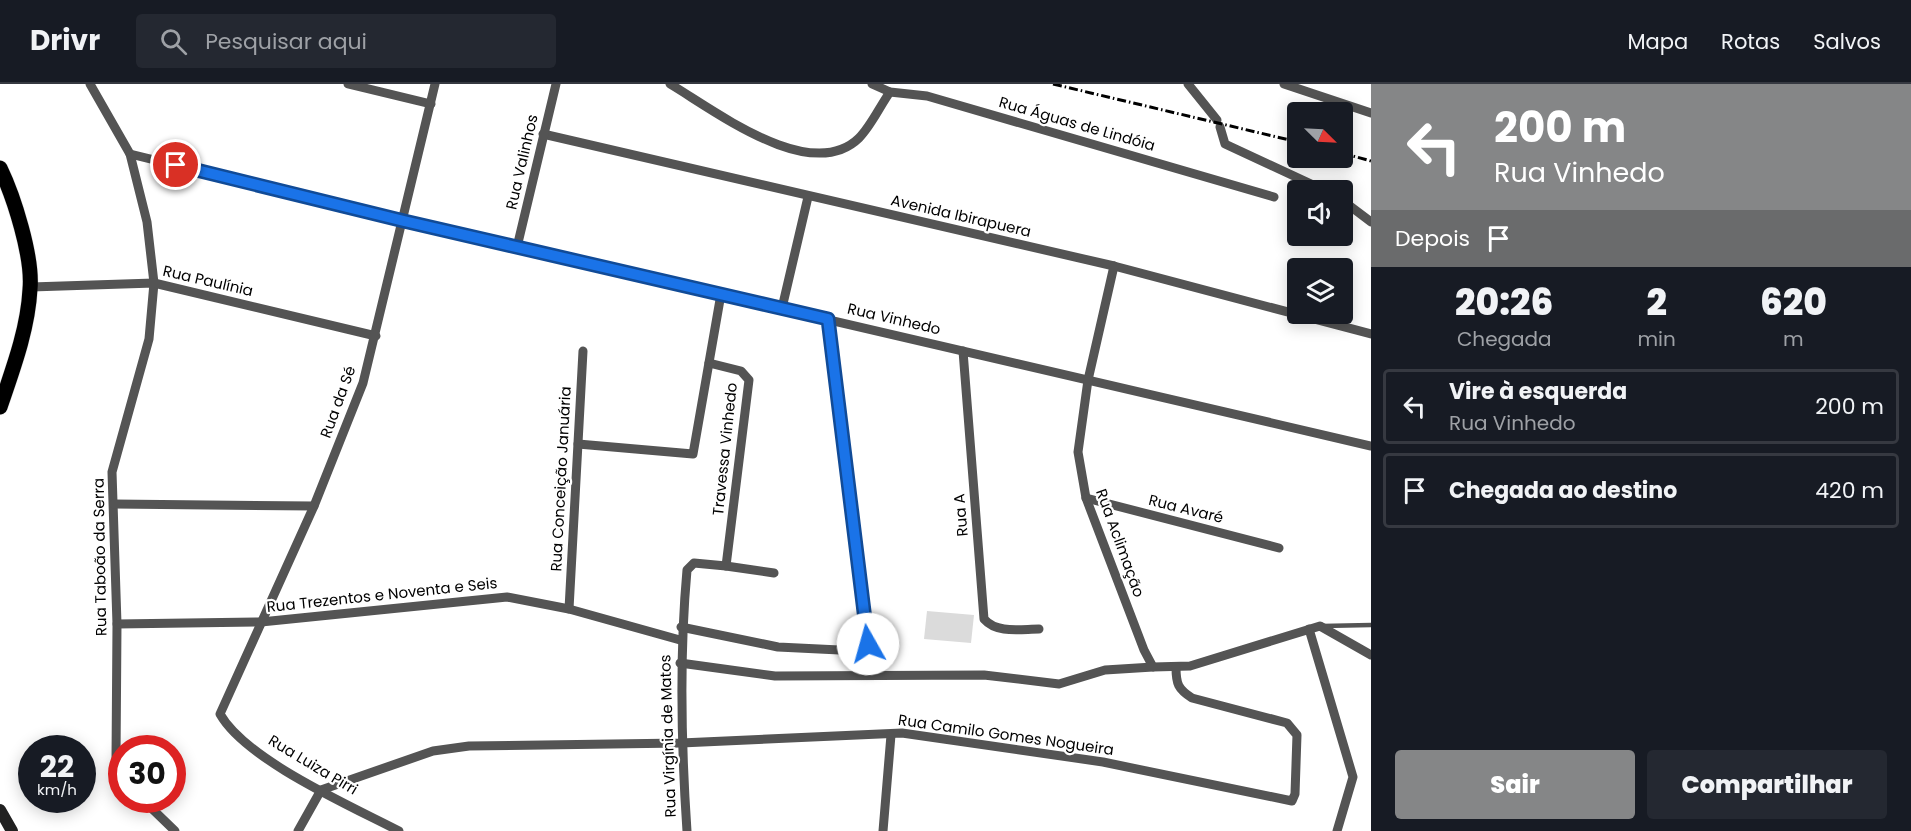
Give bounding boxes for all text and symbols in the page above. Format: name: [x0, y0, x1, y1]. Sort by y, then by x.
search box: [136, 14, 556, 68]
text: Drivr: [30, 21, 100, 60]
icon: search: [157, 25, 190, 58]
text: Pesquisar aqui: [205, 26, 367, 57]
text: Mapa: [1627, 27, 1688, 56]
text: Rotas: [1721, 27, 1780, 56]
text: Salvos: [1813, 27, 1881, 56]
street label: Rua Águas de Lindóia: [997, 91, 1158, 156]
text: 200 m: [1494, 98, 1626, 157]
north arrow: [1287, 102, 1353, 168]
map controls: [1287, 102, 1353, 324]
icon: left: [1395, 108, 1473, 186]
street label: Rua Valinhos: [500, 112, 543, 212]
pin: [150, 139, 201, 190]
icon: arrive: [159, 148, 192, 181]
text: Rua Vinhedo: [1494, 154, 1665, 191]
button: sound: [1287, 180, 1353, 246]
street label: Avenida Ibirapuera: [889, 189, 1033, 242]
icon: arrive: [1482, 222, 1515, 255]
text: Depois: [1395, 223, 1470, 254]
button: layers: [1287, 258, 1353, 324]
street label: Rua Paulínia: [161, 260, 255, 301]
text: 20:26: [1455, 277, 1553, 328]
text: 2: [1646, 277, 1667, 328]
text: 620: [1760, 277, 1827, 328]
street label: Rua Vinhedo: [845, 298, 943, 339]
text: Chegada: [1457, 325, 1552, 353]
text: min: [1638, 325, 1676, 353]
text: m: [1783, 325, 1804, 353]
street label: Rua da Sé: [315, 363, 360, 441]
text: Vire à esquerda: [1449, 376, 1627, 407]
street label: Travessa Vinhedo: [707, 381, 742, 516]
street label: Rua Conceição Januária: [545, 386, 576, 572]
icon: left: [1398, 390, 1431, 423]
text: 200 m: [1815, 391, 1884, 422]
text: Rua Vinhedo: [1449, 409, 1576, 437]
icon: arrive: [1398, 474, 1431, 507]
text: Chegada ao destino: [1449, 475, 1677, 506]
text: 420 m: [1815, 475, 1884, 506]
street label: Rua Taboão da Serra: [88, 478, 111, 636]
street label: Rua Aclimação: [1091, 486, 1150, 600]
street label: Rua Avaré: [1146, 489, 1226, 528]
street label: Rua A: [948, 493, 973, 537]
street label: Rua Trezentos e Noventa e Seis: [266, 572, 498, 617]
position arrow: [836, 612, 900, 676]
street label: Rua Virgínia de Matos: [654, 654, 681, 818]
street label: Rua Camilo Gomes Nogueira: [897, 709, 1115, 760]
street label: Rua Luiza Pirri: [265, 730, 362, 800]
speed limit sign: 30: [108, 735, 186, 813]
text: 22: [40, 745, 74, 788]
button: Sair: [1395, 750, 1635, 819]
button: Compartilhar: [1647, 750, 1887, 819]
text: km/h: [37, 779, 77, 800]

